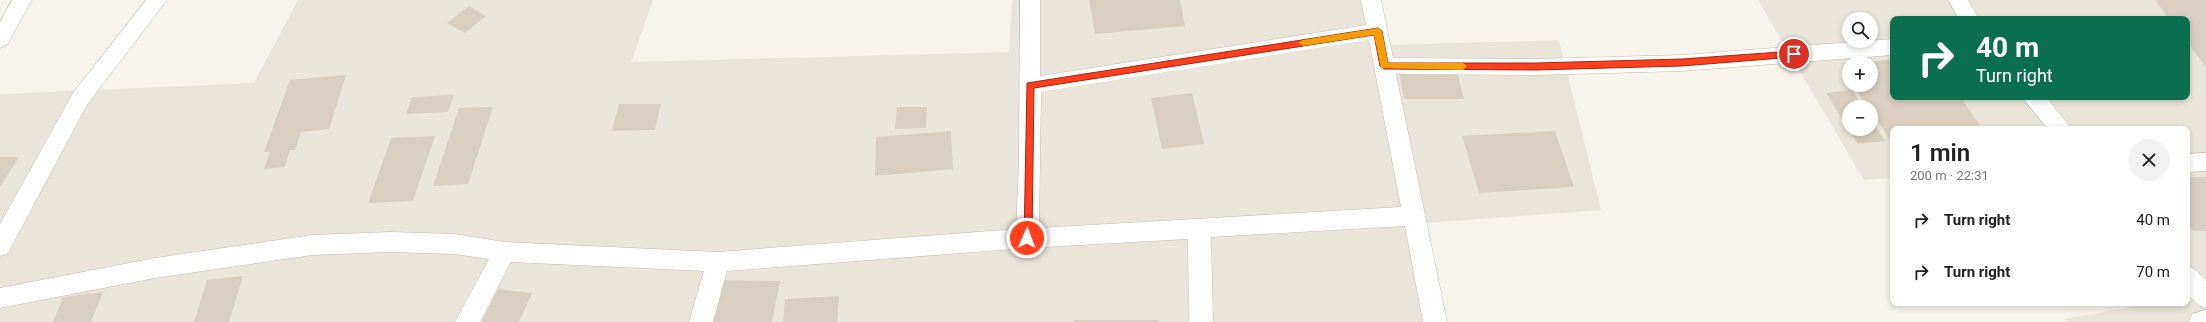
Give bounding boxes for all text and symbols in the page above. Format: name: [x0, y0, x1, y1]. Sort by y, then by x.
map controls: [1842, 12, 1878, 136]
button: search: [1842, 12, 1878, 48]
text: 40 m: [1976, 31, 2039, 64]
icon: right: [1910, 32, 1962, 84]
pin: [1777, 37, 1811, 71]
icon: arrive: [1783, 43, 1805, 65]
button: +: [1842, 56, 1878, 92]
text: Turn right: [1976, 65, 2053, 86]
button: −: [1842, 100, 1878, 136]
text: 1 min: [1910, 139, 1970, 167]
button: close: [2128, 139, 2170, 181]
text: 200 m · 22:31: [1910, 168, 1989, 183]
icon: right: [1910, 209, 1932, 231]
text: Turn right: [1944, 211, 2010, 229]
text: 40 m: [2136, 211, 2170, 229]
position arrow: [1006, 217, 1048, 259]
icon: right: [1910, 261, 1932, 283]
text: Turn right: [1944, 263, 2010, 281]
text: 70 m: [2136, 263, 2170, 281]

